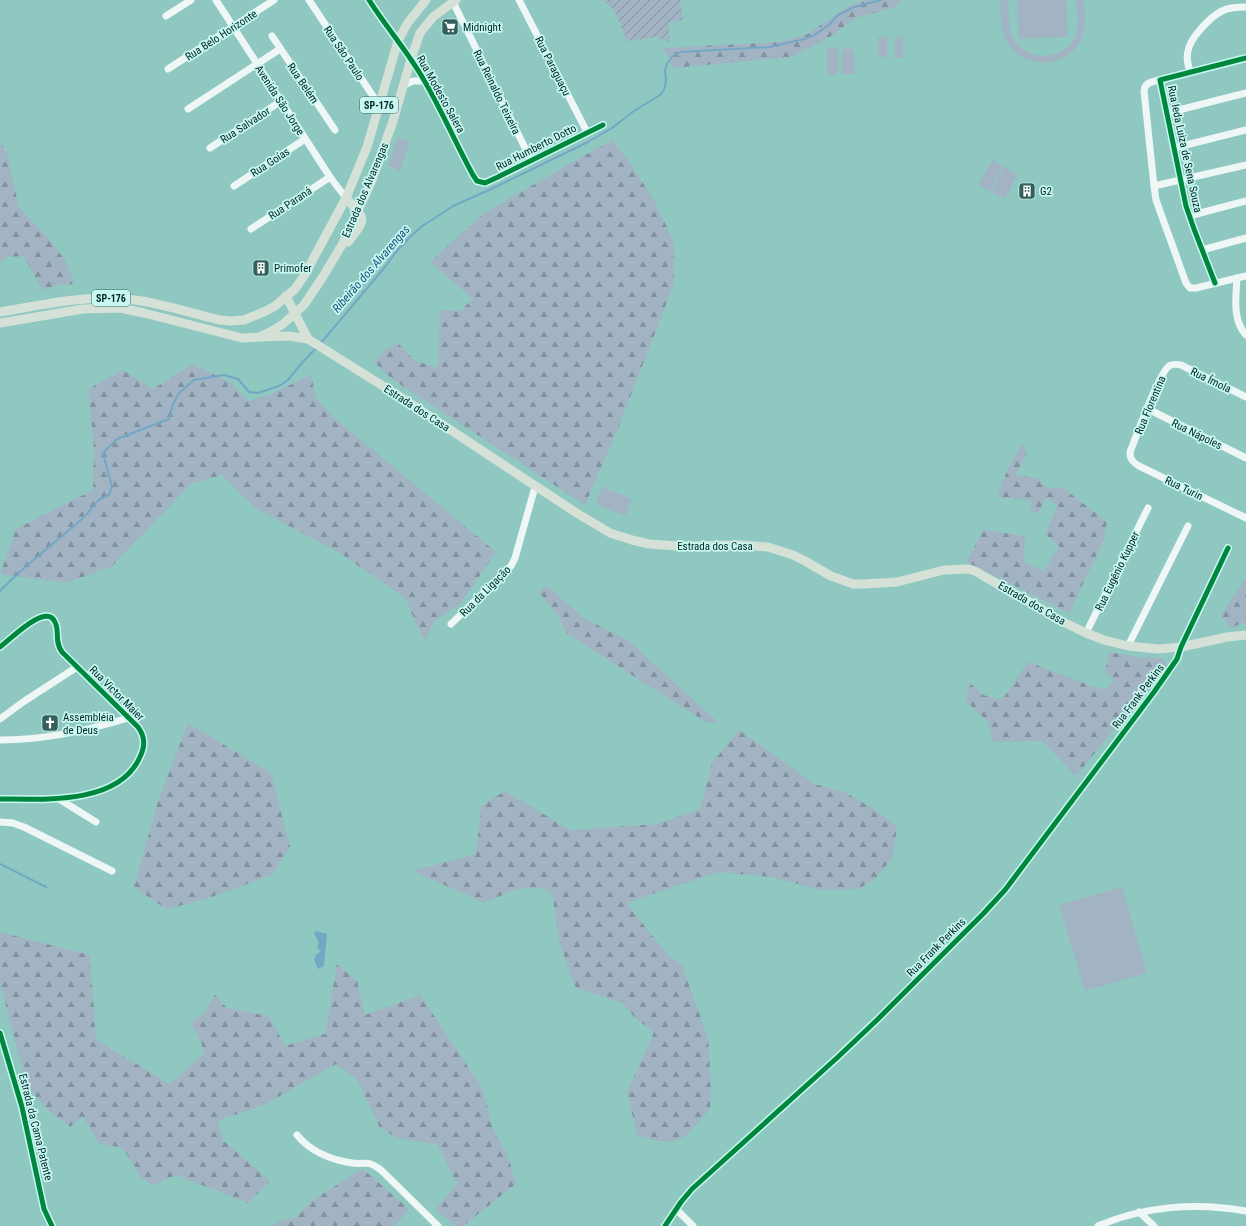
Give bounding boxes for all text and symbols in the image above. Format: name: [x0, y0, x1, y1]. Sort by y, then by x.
street label: Rua Belo Horizonte: [183, 7, 260, 63]
supermarket icon: Midnight: [440, 17, 460, 37]
place label: Midnight: [463, 21, 501, 34]
street label: Rua São Paulo: [321, 24, 367, 83]
street label: Rua Paraguaçu: [532, 34, 573, 98]
street label: Rua Reinaldo Teixeira: [470, 48, 523, 137]
street label: Rua Modesto Salera: [414, 53, 467, 135]
street label: Rua Belém: [284, 61, 321, 106]
street label: Avenida São Jorge: [252, 63, 307, 138]
street label: Rua Ieda Luiza de Sena Souza: [1165, 85, 1204, 214]
road number: SP-176: [360, 97, 398, 113]
street label: Rua Salvador: [218, 104, 273, 146]
street label: Rua Humberto Dotto: [494, 121, 579, 173]
street label: Estrada dos Alvarengas: [340, 141, 391, 240]
street label: Rua Goías: [248, 145, 292, 180]
building icon: G2: [1017, 181, 1037, 201]
street label: Rua Paraná: [266, 184, 314, 223]
place label: G2: [1040, 185, 1052, 198]
water label: Ribeirão dos Alvarengas: [329, 223, 413, 315]
building icon: Primofer: [251, 258, 271, 278]
place label: Primofer: [274, 262, 312, 275]
road number: SP-176: [92, 290, 130, 306]
street label: Rua Ímola: [1188, 365, 1233, 396]
street label: Rua Florentina: [1132, 374, 1169, 436]
street label: Estrada dos Casa: [381, 382, 452, 434]
street label: Rua Nápoles: [1169, 417, 1224, 452]
street label: Rua Turin: [1163, 474, 1205, 503]
street label: Rua Eugênio Kupper: [1093, 529, 1143, 613]
street label: Estrada dos Casa: [677, 540, 753, 553]
street label: Rua da Ligação: [457, 563, 514, 619]
street label: Estrada dos Casa: [996, 579, 1068, 628]
street label: Rua Frank Perkins: [1110, 661, 1167, 731]
street label: Rua Victor Maier: [87, 663, 147, 724]
place label: Assembléia de Deus: [63, 711, 114, 737]
church icon: Assembléia de Deus: [40, 713, 60, 733]
street label: Rua Frank Perkins: [904, 915, 968, 979]
street label: Estrada da Cama Patente: [16, 1072, 55, 1182]

